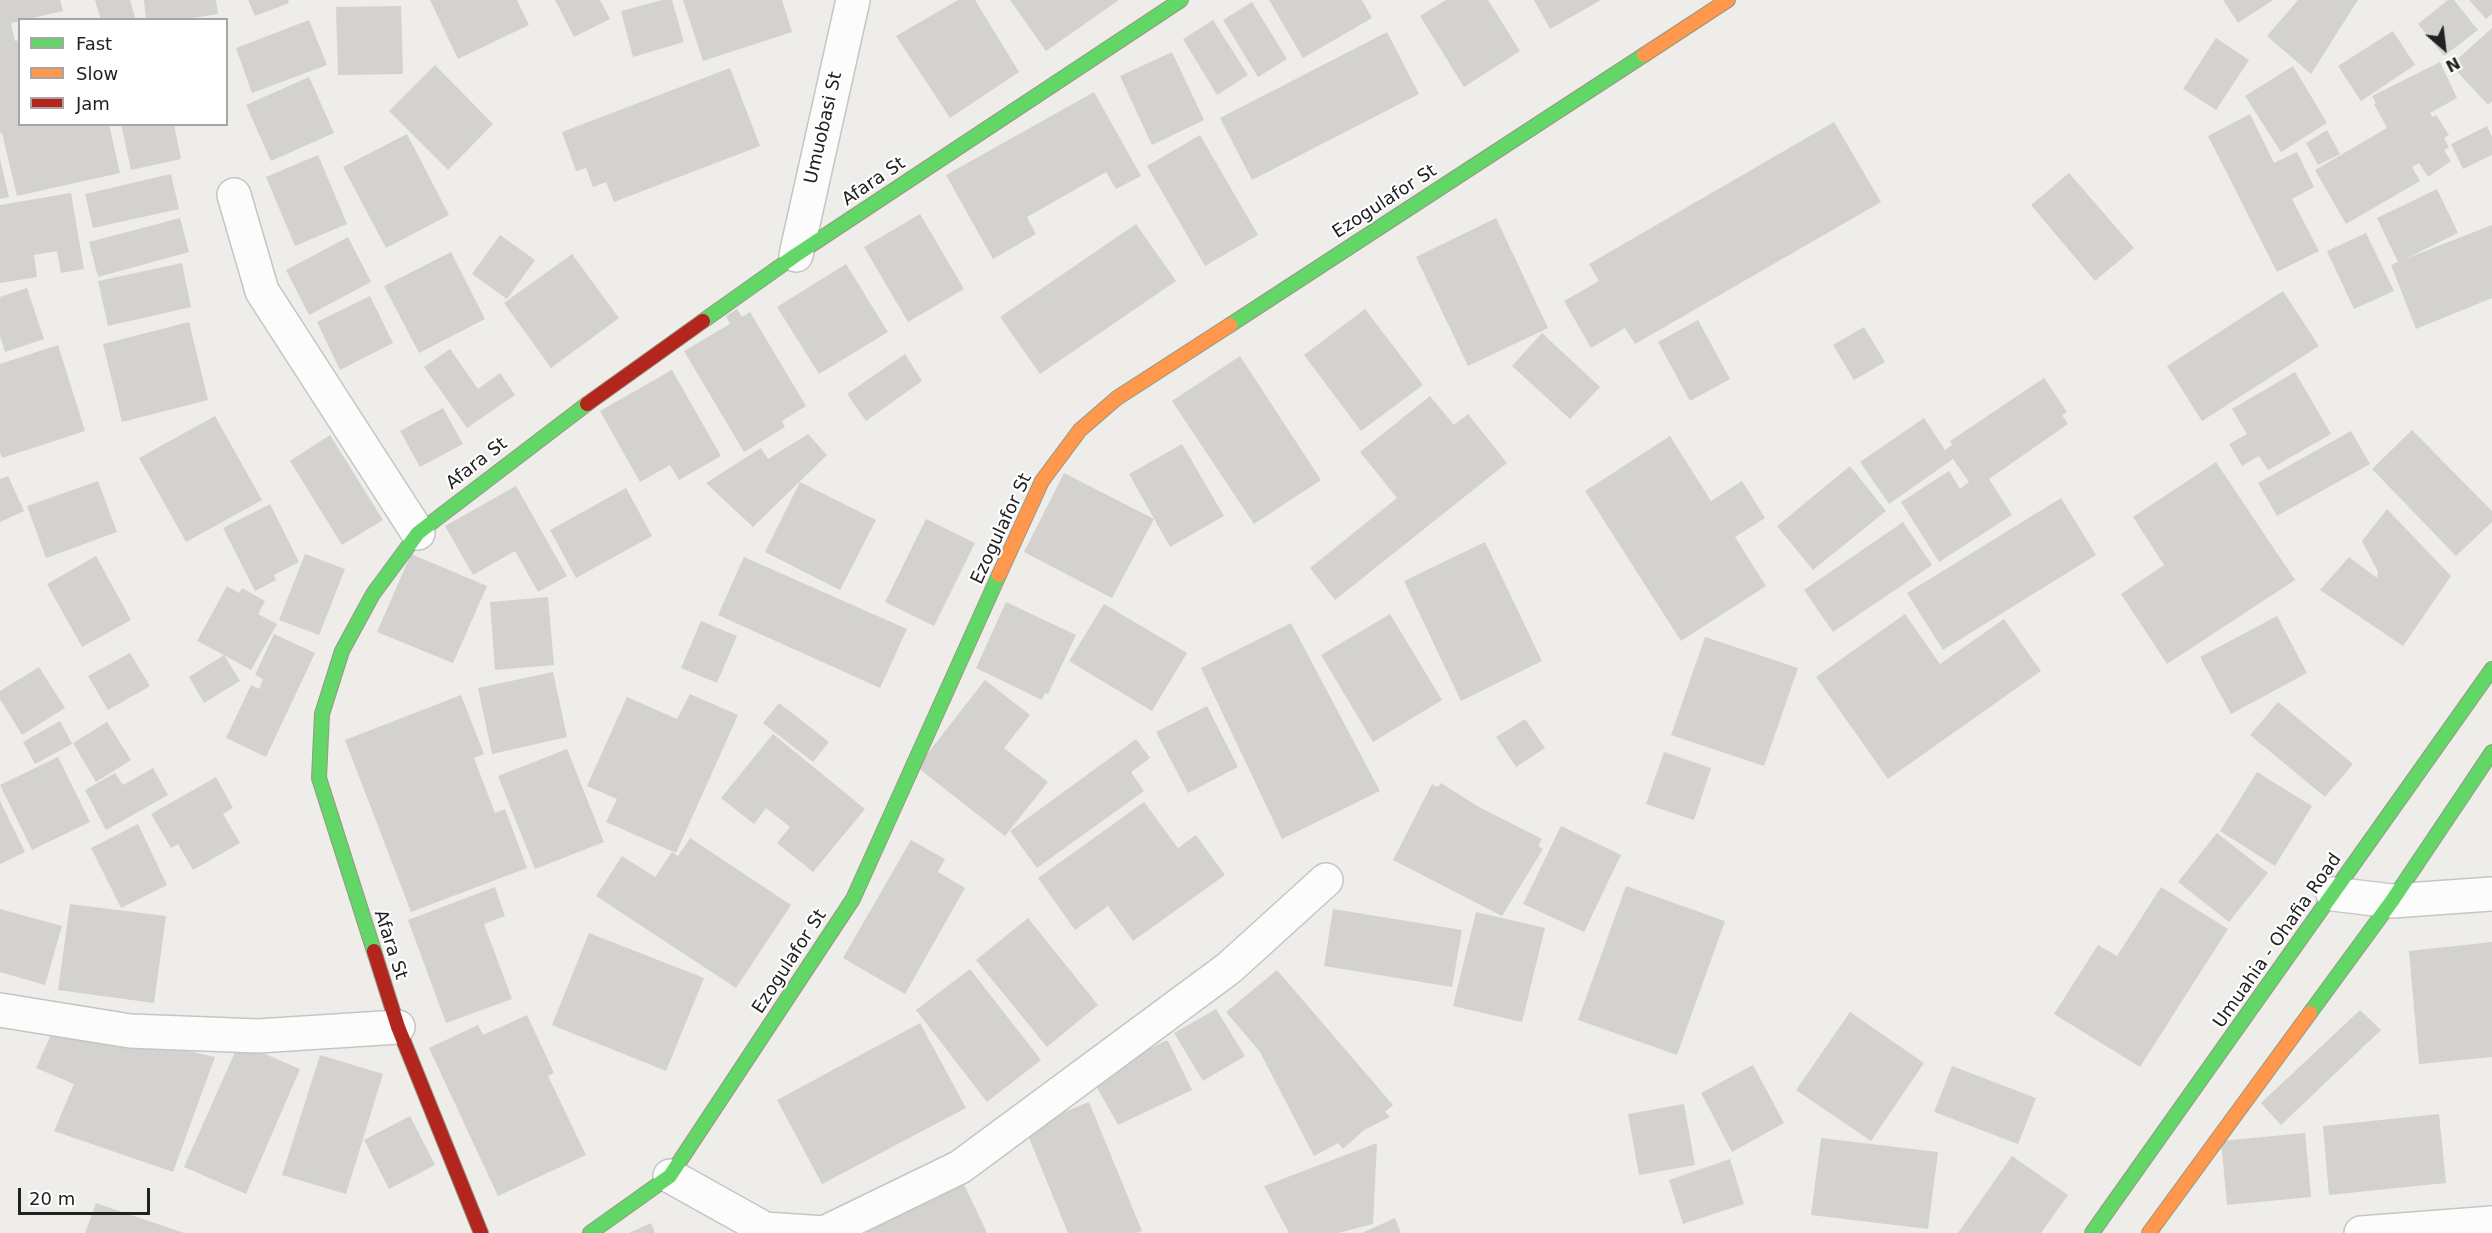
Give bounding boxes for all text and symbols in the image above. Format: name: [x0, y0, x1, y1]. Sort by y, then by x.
legend: [18, 18, 228, 126]
north arrow: [2414, 18, 2474, 78]
text: Fast: [76, 33, 112, 54]
text: N: [2442, 53, 2463, 76]
text: Slow: [76, 63, 118, 84]
street label: Umuobasi St: [801, 70, 847, 186]
text: Jam: [76, 93, 110, 114]
street label: Afara St: [838, 153, 910, 211]
street label: Ezogulafor St: [1329, 160, 1441, 244]
street label: Afara St: [442, 433, 512, 495]
street label: Ezogulafor St: [967, 470, 1037, 588]
street label: Umuahia - Ohafia Road: [2209, 849, 2347, 1033]
street label: Ezogulafor St: [748, 906, 832, 1018]
street label: Afara St: [369, 908, 411, 982]
scale bar: [21, 1176, 153, 1214]
text: 20 m: [29, 1188, 75, 1209]

